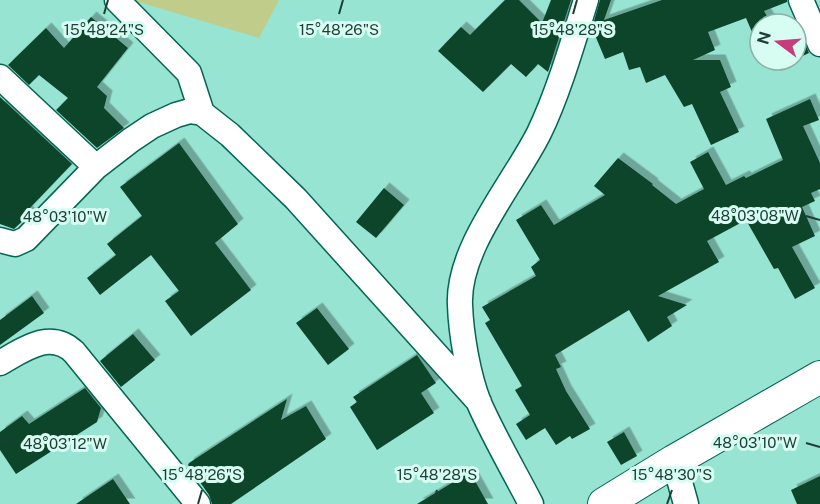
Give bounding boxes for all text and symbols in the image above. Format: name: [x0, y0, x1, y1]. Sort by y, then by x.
north arrow: [748, 12, 808, 72]
text: 15°48'24"S: [64, 21, 144, 38]
text: 15°48'26"S: [299, 21, 379, 38]
text: 15°48'28"S: [533, 21, 613, 38]
text: N: [753, 29, 775, 47]
text: 48°03'08"W: [711, 207, 799, 224]
text: 48°03'10"W: [23, 208, 107, 225]
text: 48°03'10"W: [713, 434, 797, 451]
text: 48°03'12"W: [23, 435, 107, 452]
text: 15°48'26"S: [162, 466, 242, 483]
text: 15°48'28"S: [397, 466, 477, 483]
text: 15°48'30"S: [632, 466, 712, 483]

